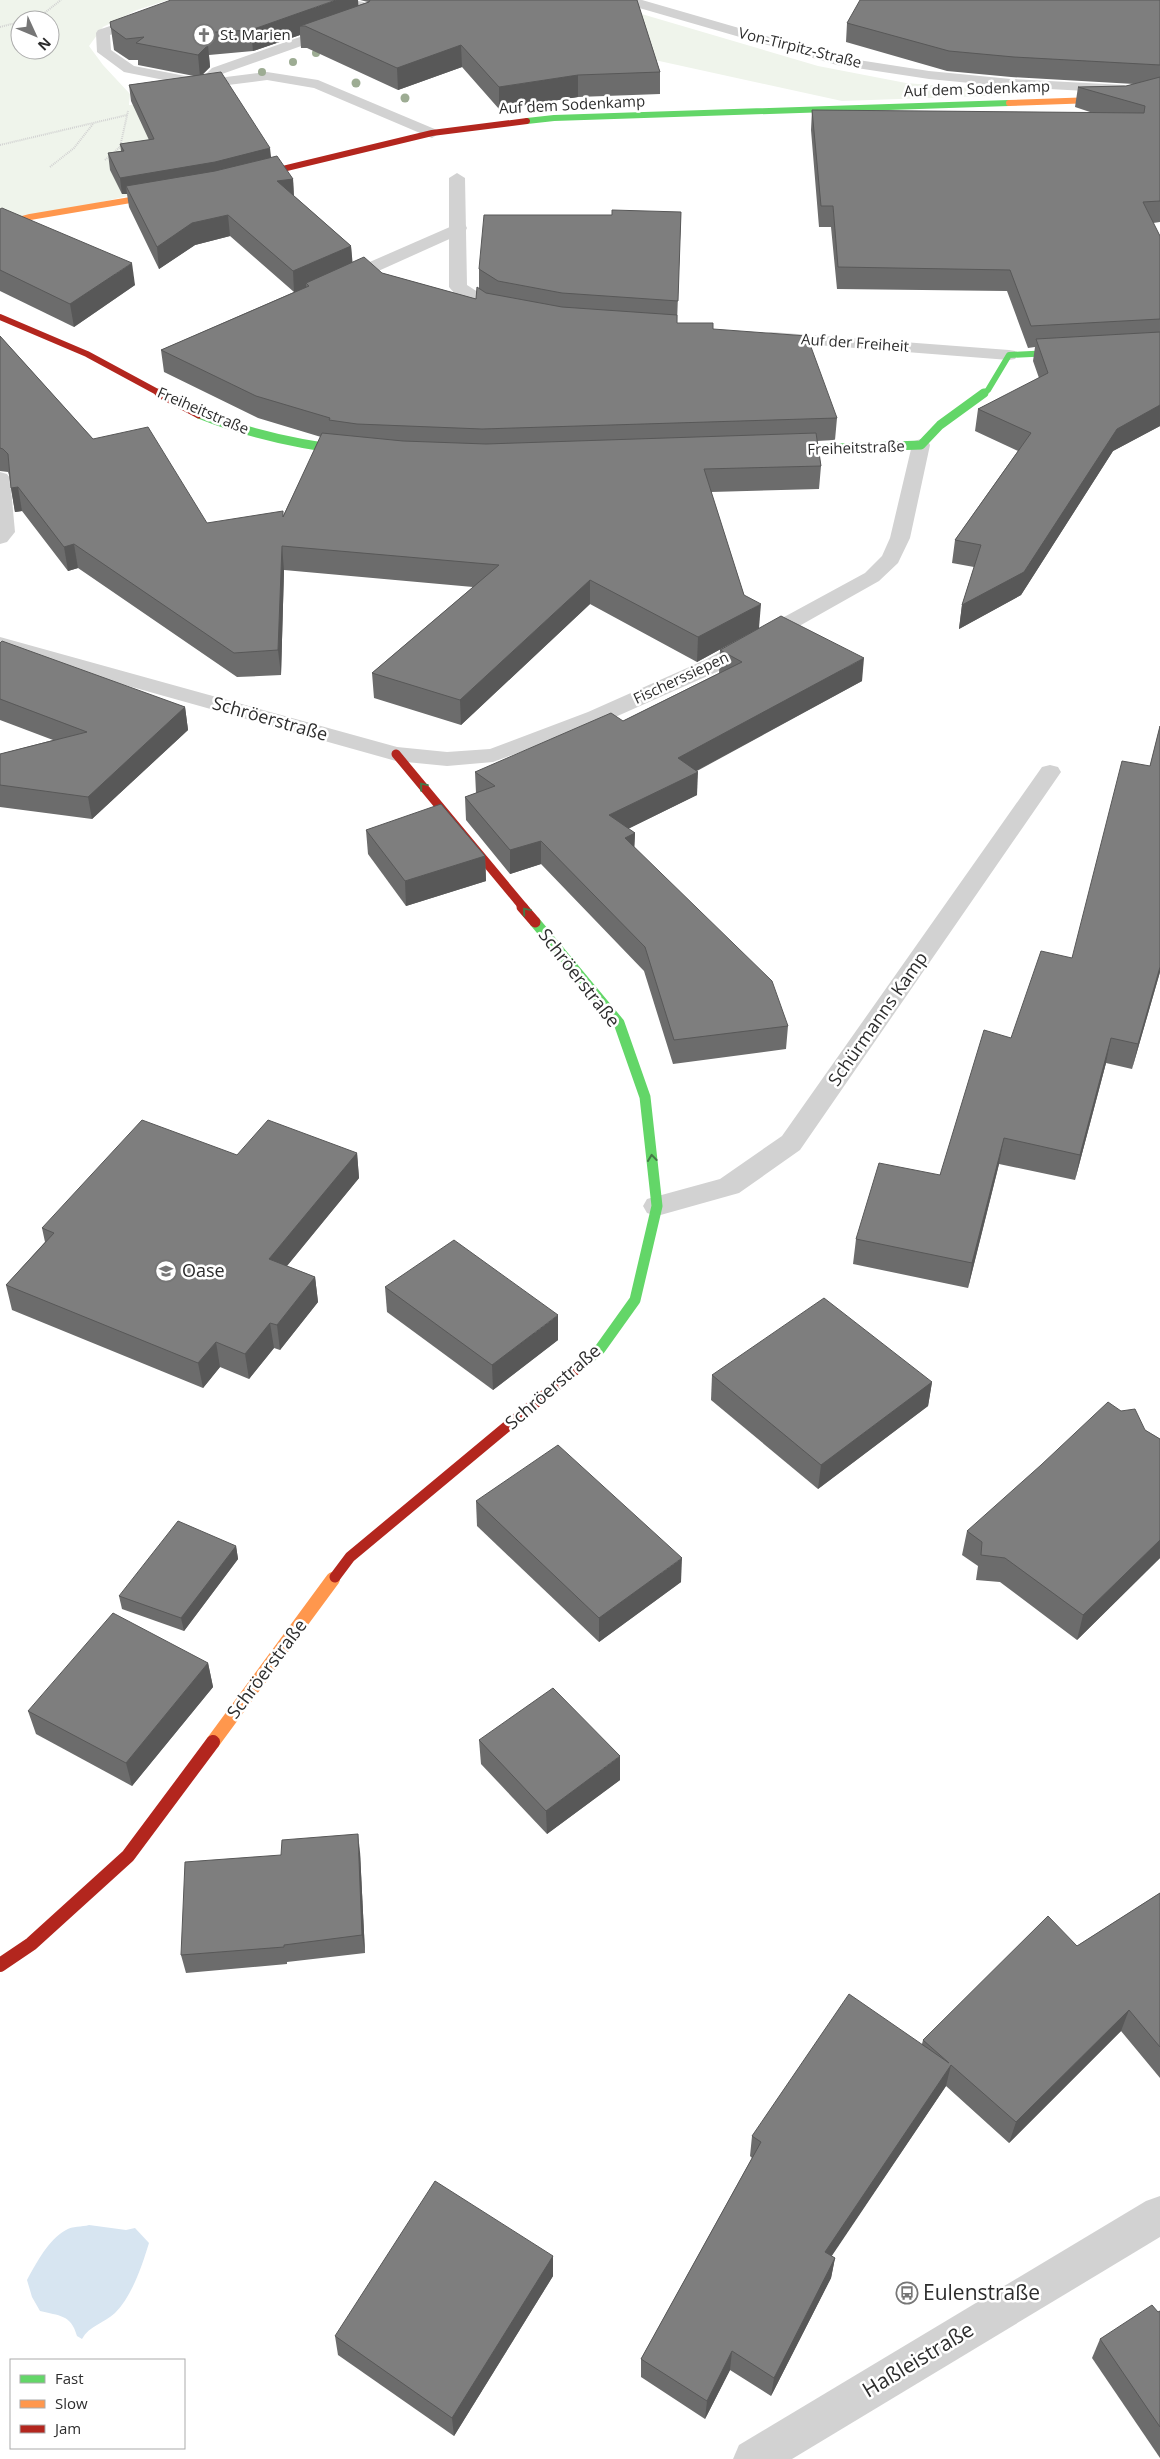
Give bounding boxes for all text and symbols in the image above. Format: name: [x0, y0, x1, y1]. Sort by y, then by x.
north arrow: [10, 10, 60, 60]
street label: Von-Tirpitz-Straße: [737, 22, 864, 72]
church icon: St. Marien: [192, 23, 216, 47]
place label: St. Marien: [220, 24, 291, 44]
text: N: [34, 34, 56, 55]
street label: Auf dem Sodenkamp: [903, 75, 1050, 101]
street label: Auf dem Sodenkamp: [498, 90, 646, 118]
street label: Auf der Freiheit: [800, 328, 910, 356]
street label: Freiheitstraße: [155, 382, 252, 438]
street label: Freiheitstraße: [807, 435, 905, 459]
street label: Fischerssiepen: [630, 646, 731, 708]
street label: Schröerstraße: [210, 690, 331, 746]
one-way arrow: [420, 783, 428, 792]
one-way arrow: [524, 908, 532, 917]
street label: Schröerstraße: [534, 923, 626, 1032]
street label: Schürmanns Kamp: [822, 947, 933, 1090]
one-way arrow: [647, 1153, 658, 1161]
place label: Oase: [182, 1258, 225, 1282]
school or university icon: Oase: [154, 1259, 178, 1283]
street label: Schröerstraße: [500, 1338, 605, 1434]
street label: Schröerstraße: [221, 1614, 312, 1723]
place label: Eulenstraße: [923, 2278, 1040, 2306]
bus stop icon: Eulenstraße: [895, 2281, 919, 2305]
street label: Haßleistraße: [857, 2315, 978, 2403]
legend: [10, 2359, 185, 2449]
text: Fast: [55, 2368, 84, 2388]
text: Slow: [55, 2393, 88, 2413]
text: Jam: [53, 2418, 81, 2438]

